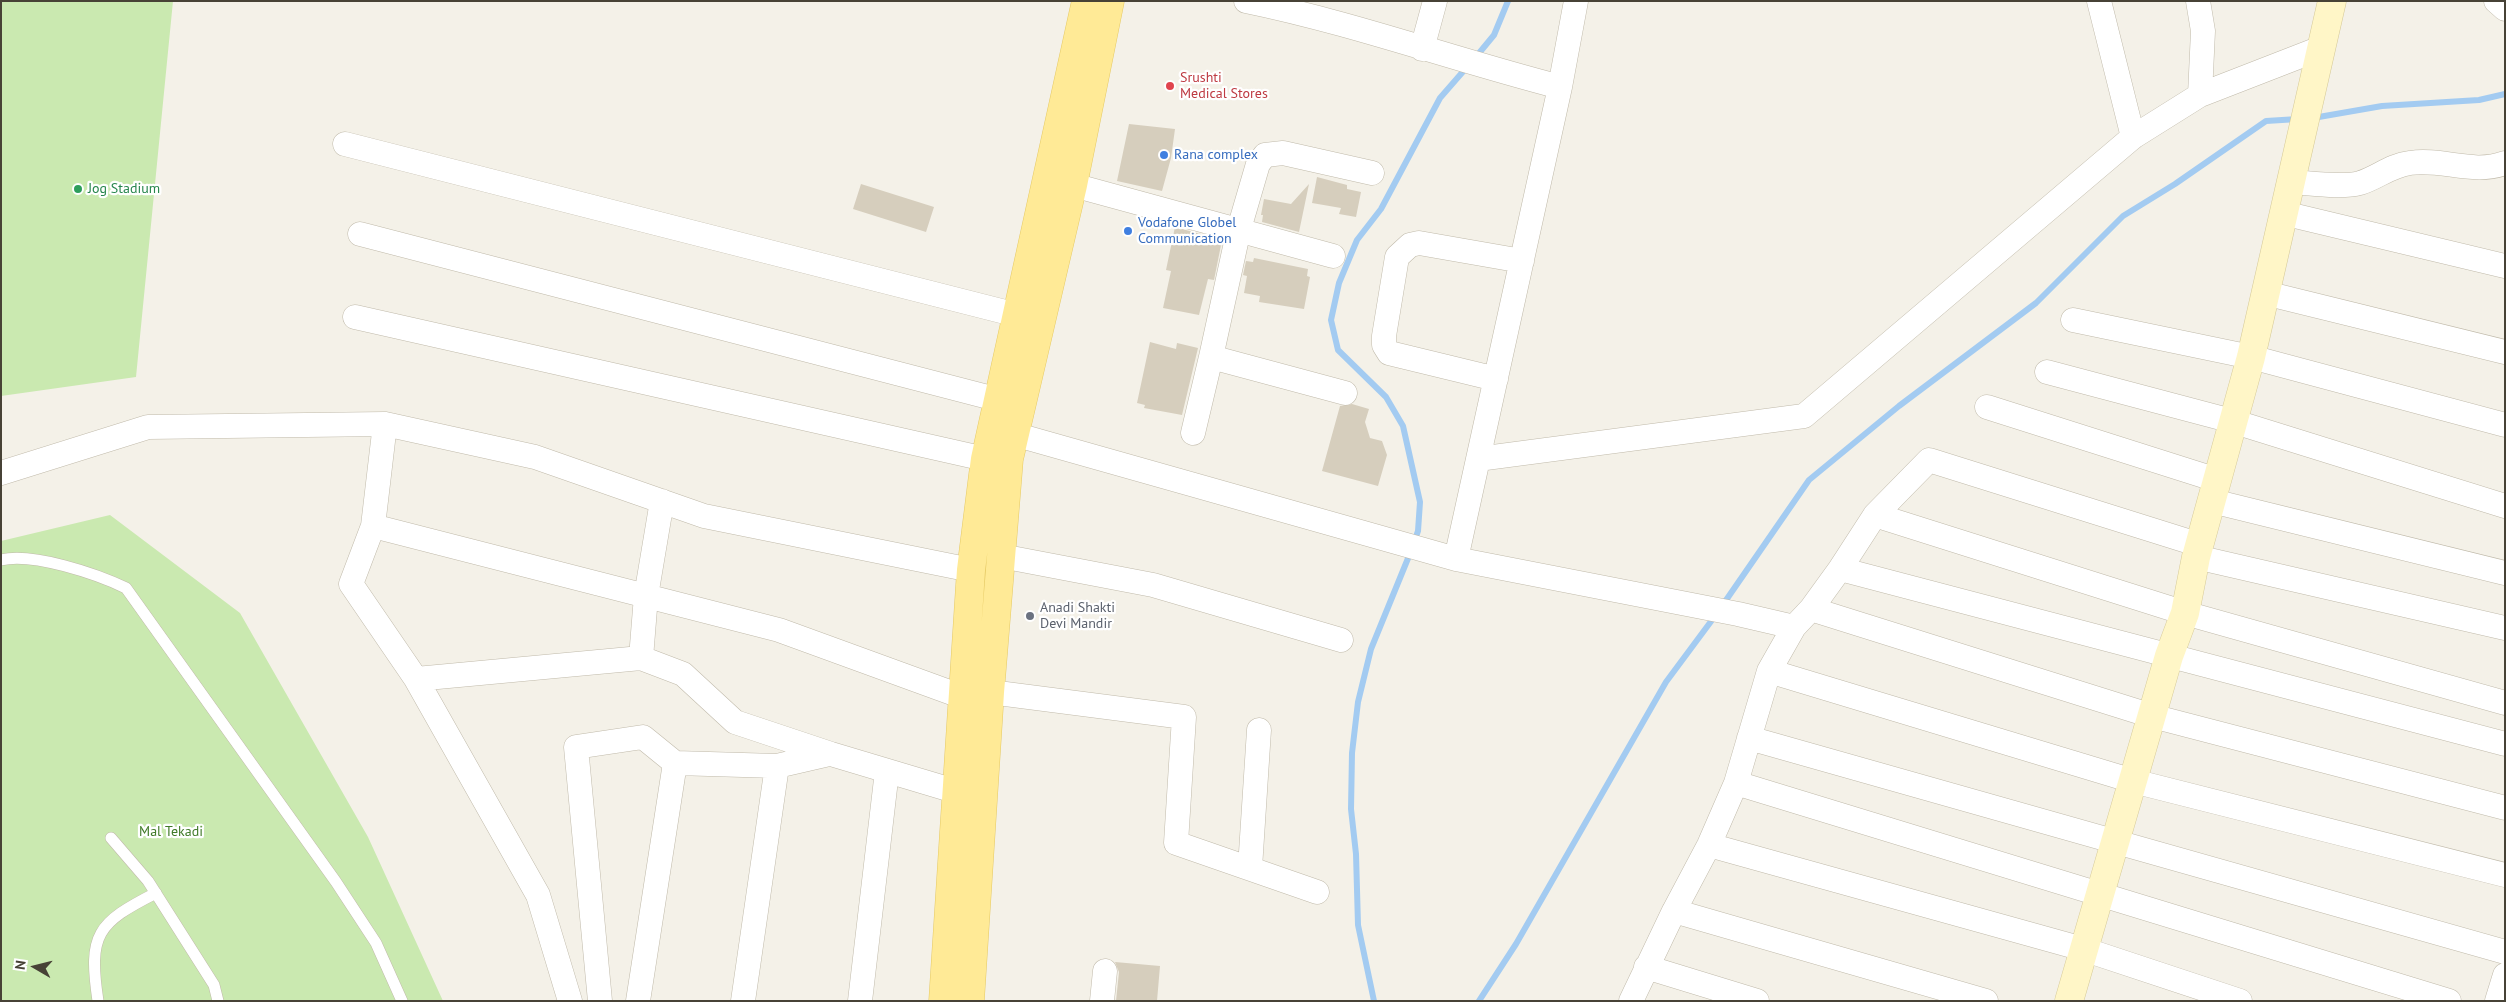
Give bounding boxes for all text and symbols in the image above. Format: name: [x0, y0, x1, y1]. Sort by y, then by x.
place label: Srushti Medical Stores: [1180, 70, 1268, 102]
marker: Srushti Medical Stores: [1164, 80, 1176, 92]
place label: Rana complex: [1174, 147, 1258, 163]
marker: Rana complex: [1158, 149, 1170, 161]
place label: Jog Stadium: [88, 181, 160, 197]
marker: Jog Stadium: [72, 183, 84, 195]
place label: Vodafone Globel Communication: [1138, 215, 1236, 248]
marker: Vodafone Globel Communication: [1122, 225, 1134, 237]
place label: Anadi Shakti Devi Mandir: [1040, 600, 1115, 632]
marker: Anadi Shakti Devi Mandir: [1024, 610, 1036, 622]
park label: Mal Tekadi: [139, 824, 203, 840]
north arrow: [10, 942, 60, 992]
text: N: [11, 959, 30, 971]

